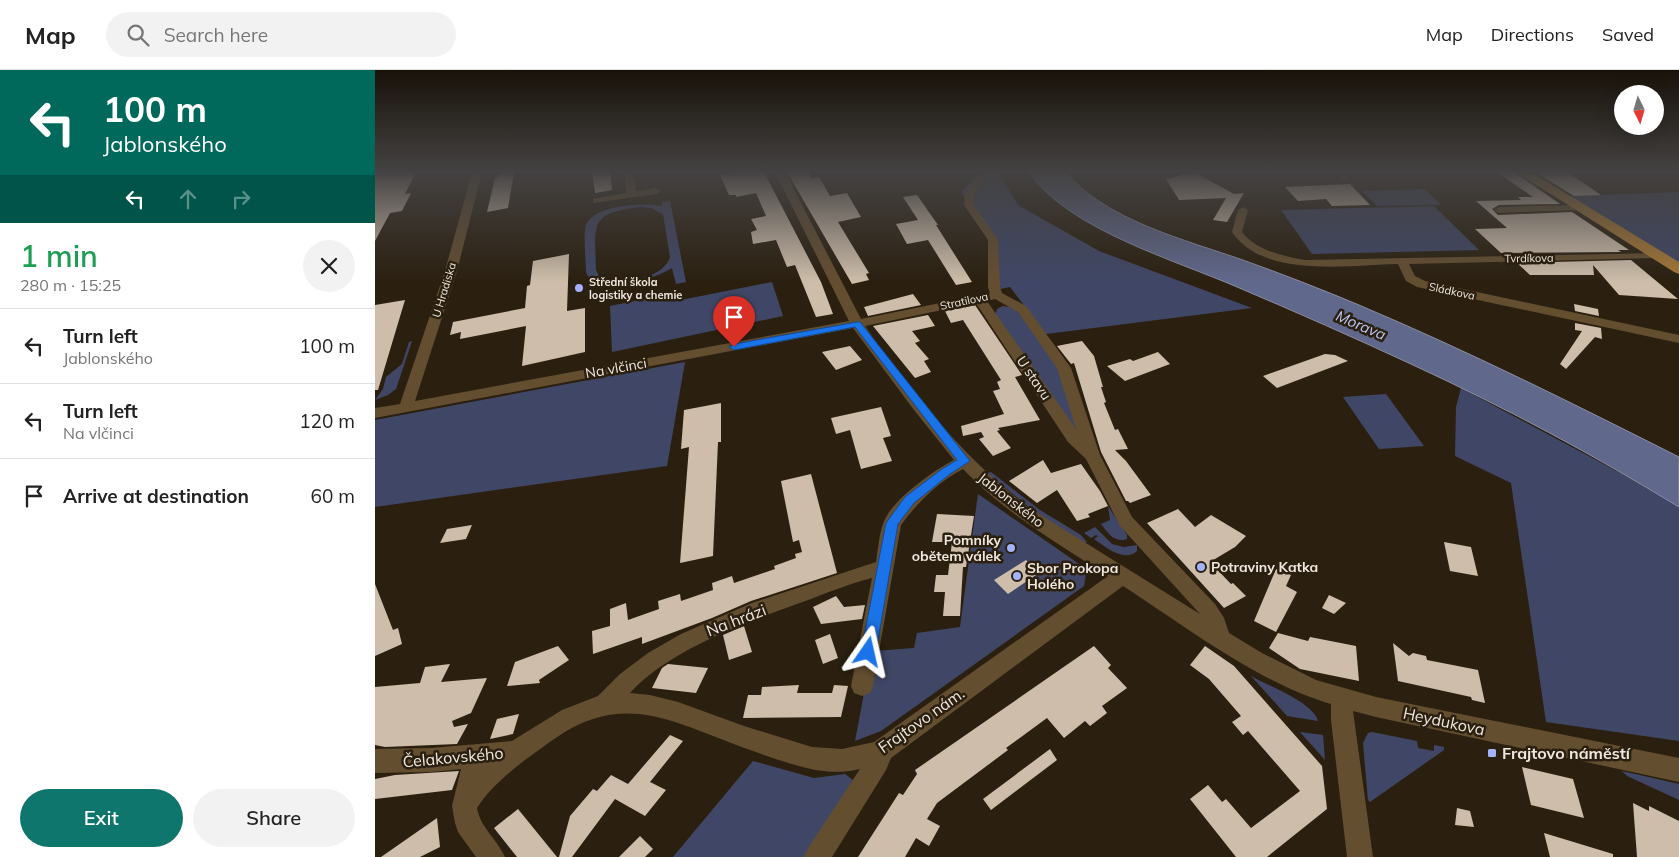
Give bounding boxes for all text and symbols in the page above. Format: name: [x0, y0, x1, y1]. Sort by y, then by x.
search box: [106, 12, 456, 57]
text: Map: [25, 20, 76, 50]
icon: search: [124, 21, 152, 49]
text: Search here: [164, 23, 268, 47]
text: Map: [1426, 23, 1463, 46]
text: Directions: [1491, 23, 1574, 46]
text: Saved: [1602, 23, 1654, 46]
north arrow: [1614, 85, 1664, 135]
map controls: [1614, 85, 1664, 135]
text: 100 m: [103, 87, 207, 131]
icon: left: [20, 90, 85, 155]
text: Jablonského: [103, 130, 227, 158]
icon: left: [121, 185, 149, 213]
icon: ahead: [174, 185, 202, 213]
icon: right: [227, 185, 255, 213]
text: 1 min: [20, 237, 98, 275]
button: close: [303, 240, 355, 292]
street label: Tvrdíkova: [1504, 251, 1554, 265]
street label: U Hradiska: [429, 261, 459, 319]
text: 280 m · 15:25: [20, 275, 121, 295]
place label: Střední škola logistiky a chemie: [589, 275, 682, 302]
street label: Sládkova: [1428, 279, 1476, 303]
marker: Střední škola logistiky a chemie: [573, 282, 585, 294]
street label: Stratilova: [939, 289, 989, 313]
pin: [713, 296, 755, 347]
icon: arrive: [720, 303, 748, 331]
water label: Morava: [1333, 306, 1389, 344]
text: Turn left: [63, 324, 138, 348]
icon: left: [20, 332, 48, 360]
text: 100 m: [299, 334, 355, 358]
text: Jablonského: [63, 348, 153, 368]
street label: U stavu: [1013, 352, 1055, 404]
street label: Na vlčinci: [584, 354, 648, 382]
text: Turn left: [63, 399, 138, 423]
icon: left: [20, 407, 48, 435]
text: 120 m: [299, 409, 355, 433]
text: Na vlčinci: [63, 423, 134, 443]
street label: Jablonského: [974, 469, 1048, 531]
icon: arrive: [20, 482, 48, 510]
text: Arrive at destination: [63, 484, 249, 508]
text: 60 m: [311, 484, 355, 508]
place label: Pomníky obětem válek: [912, 531, 1001, 565]
marker: Pomníky obětem válek: [1005, 542, 1017, 554]
place label: Potraviny Katka: [1211, 558, 1318, 576]
place label: Sbor Prokopa Holého: [1027, 559, 1118, 593]
marker: Potraviny Katka: [1195, 561, 1207, 573]
marker: Sbor Prokopa Holého: [1011, 570, 1023, 582]
street label: Na hrázi: [703, 599, 769, 641]
position arrow: [841, 625, 893, 677]
street label: Frajtovo nám.: [874, 683, 968, 757]
street label: Heydukova: [1401, 703, 1487, 739]
street label: Čelakovského: [402, 743, 504, 771]
place label: Frajtovo náměstí: [1502, 743, 1632, 763]
marker: Frajtovo náměstí: [1486, 747, 1498, 759]
button: Exit: [20, 789, 183, 847]
button: Share: [193, 789, 355, 847]

